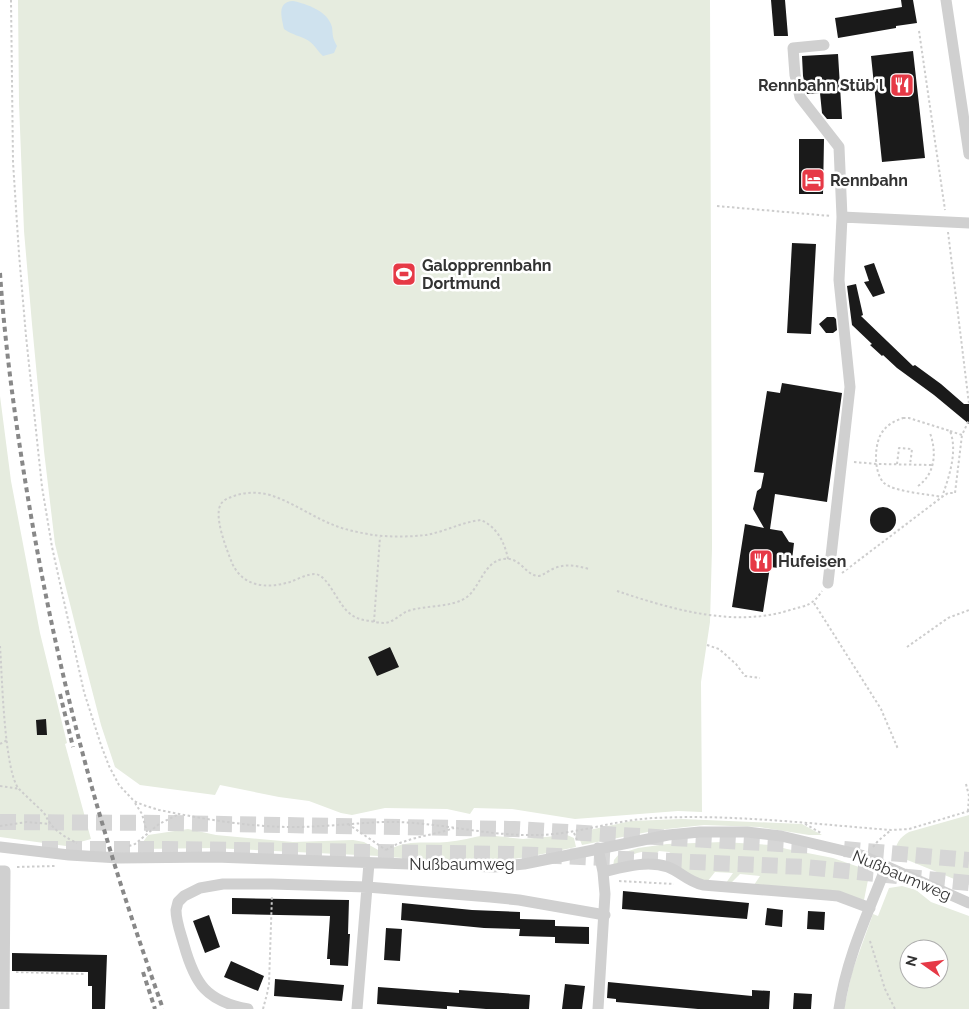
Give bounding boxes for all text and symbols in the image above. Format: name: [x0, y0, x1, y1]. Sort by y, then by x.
restaurant icon: Rennbahn Stüb'l: [889, 72, 915, 98]
place label: Rennbahn Stüb'l: [758, 76, 885, 95]
hotel icon: Rennbahn: [800, 167, 826, 193]
place label: Rennbahn: [830, 171, 908, 190]
place label: Galopprennbahn Dortmund: [422, 256, 552, 293]
sports icon: Galopprennbahn Dortmund: [391, 261, 417, 287]
restaurant icon: Hufeisen: [748, 548, 774, 574]
place label: Hufeisen: [778, 552, 846, 571]
street label: Nußbaumweg: [850, 846, 954, 905]
street label: Nußbaumweg: [409, 855, 515, 874]
north arrow: [899, 939, 949, 989]
text: N: [902, 954, 920, 968]

